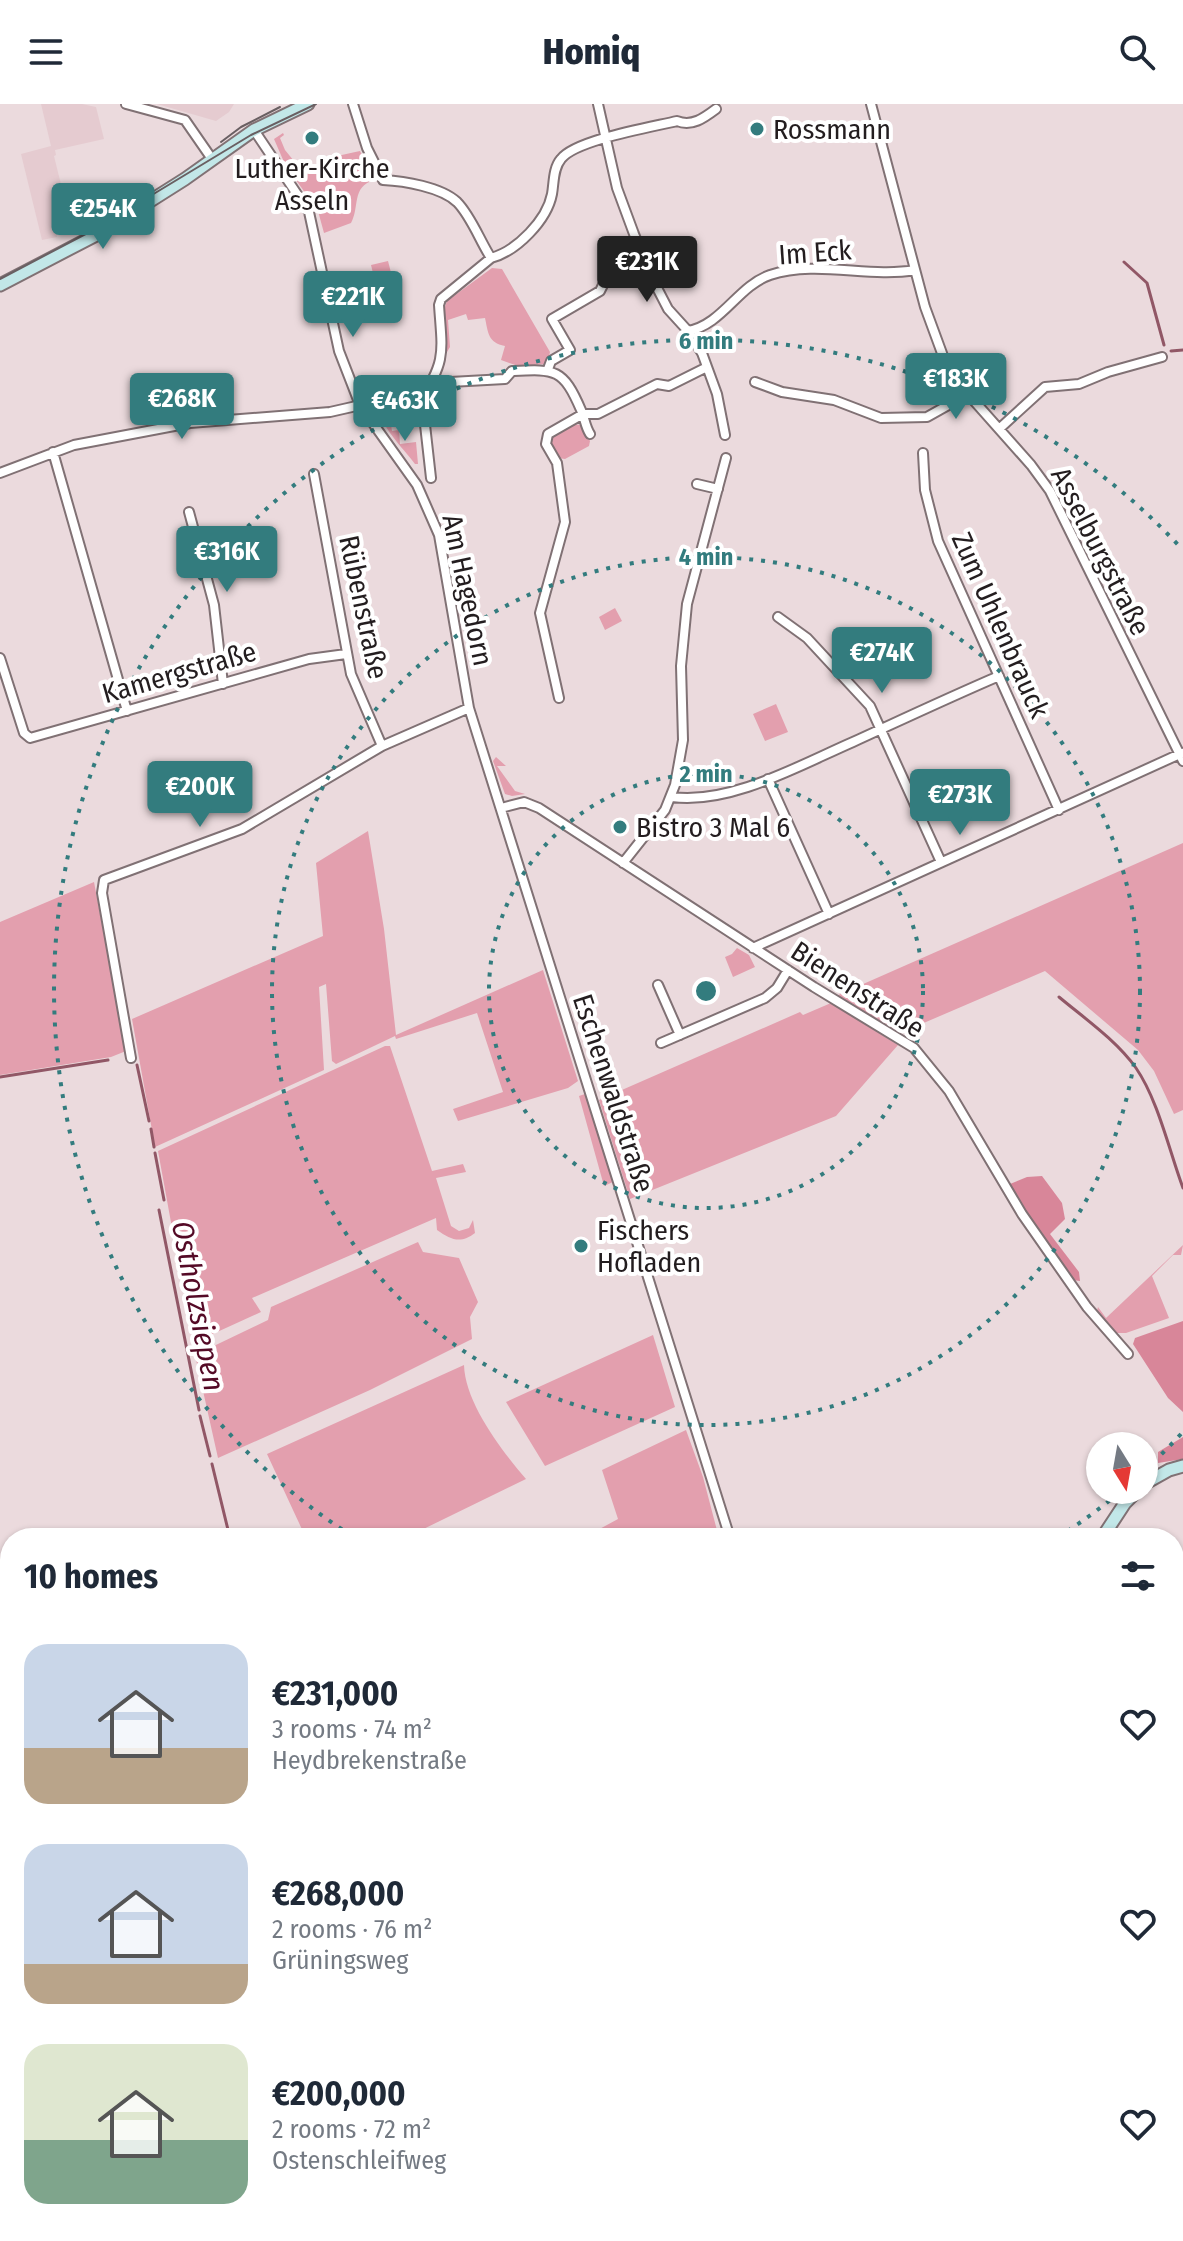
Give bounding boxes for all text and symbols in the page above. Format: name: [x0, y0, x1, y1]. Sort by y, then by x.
icon: menu: [24, 30, 68, 74]
text: Homiq: [543, 30, 640, 74]
icon: search: [1115, 30, 1159, 74]
place label: Rossmann: [773, 113, 891, 146]
marker: Rossmann: [748, 120, 766, 138]
marker: Luther-Kirche Asseln: [303, 129, 321, 147]
place label: Luther-Kirche Asseln: [235, 152, 389, 217]
pin: €254K: [47, 183, 159, 251]
text: €254K: [70, 193, 136, 224]
street label: Im Eck: [777, 233, 854, 272]
pin: €231K: [591, 236, 703, 304]
text: €231K: [615, 246, 679, 277]
pin: €221K: [297, 271, 409, 339]
text: €221K: [321, 281, 385, 312]
text: 6 min: [679, 327, 733, 355]
pin: €183K: [900, 353, 1012, 421]
text: €183K: [923, 363, 989, 394]
pin: €268K: [126, 373, 238, 441]
pin: €463K: [349, 375, 461, 443]
text: €268K: [148, 383, 216, 414]
text: €463K: [371, 385, 439, 416]
street label: Asselburgstraße: [1044, 462, 1157, 641]
street label: Am Hagedorn: [435, 511, 500, 669]
pin: €316K: [171, 526, 283, 594]
street label: Zum Uhlenbrauck: [945, 527, 1057, 724]
street label: Rübenstraße: [332, 532, 395, 682]
text: €316K: [194, 536, 260, 567]
text: 4 min: [679, 543, 733, 571]
pin: €274K: [826, 627, 938, 695]
street label: Kamergstraße: [98, 635, 260, 710]
text: €274K: [850, 637, 914, 668]
text: 2 min: [678, 760, 733, 788]
pin: €200K: [144, 761, 256, 829]
pin: €273K: [904, 769, 1016, 837]
text: €200K: [165, 771, 235, 802]
text: €273K: [928, 779, 992, 810]
place label: Bistro 3 Mal 6: [636, 811, 790, 844]
marker: Bistro 3 Mal 6: [611, 818, 629, 836]
street label: Bienenstraße: [785, 934, 930, 1045]
centre of rings: [692, 977, 720, 1005]
street label: Eschenwaldstraße: [566, 990, 661, 1196]
place label: Fischers Hofladen: [597, 1214, 701, 1279]
water label: Ostholzsiepen: [164, 1218, 232, 1394]
marker: Fischers Hofladen: [572, 1237, 590, 1255]
north arrow: [1086, 1432, 1158, 1504]
map controls: [1086, 1432, 1158, 1504]
icon: filters: [1116, 1554, 1160, 1598]
text: 10 homes: [24, 1556, 158, 1597]
text: €231,000: [272, 1673, 398, 1714]
icon: home: [88, 1676, 184, 1772]
icon: heart: [1116, 1702, 1160, 1746]
text: 3 rooms · 74 m²: [272, 1714, 432, 1745]
text: Heydbrekenstraße: [272, 1745, 467, 1776]
text: €268,000: [272, 1873, 404, 1914]
icon: home: [88, 1876, 184, 1972]
icon: heart: [1116, 1902, 1160, 1946]
text: 2 rooms · 76 m²: [272, 1914, 432, 1945]
text: Grüningsweg: [272, 1945, 409, 1976]
text: €200,000: [272, 2073, 406, 2114]
icon: home: [88, 2076, 184, 2172]
icon: heart: [1116, 2102, 1160, 2146]
text: 2 rooms · 72 m²: [272, 2114, 431, 2145]
text: Ostenschleifweg: [272, 2145, 446, 2176]

